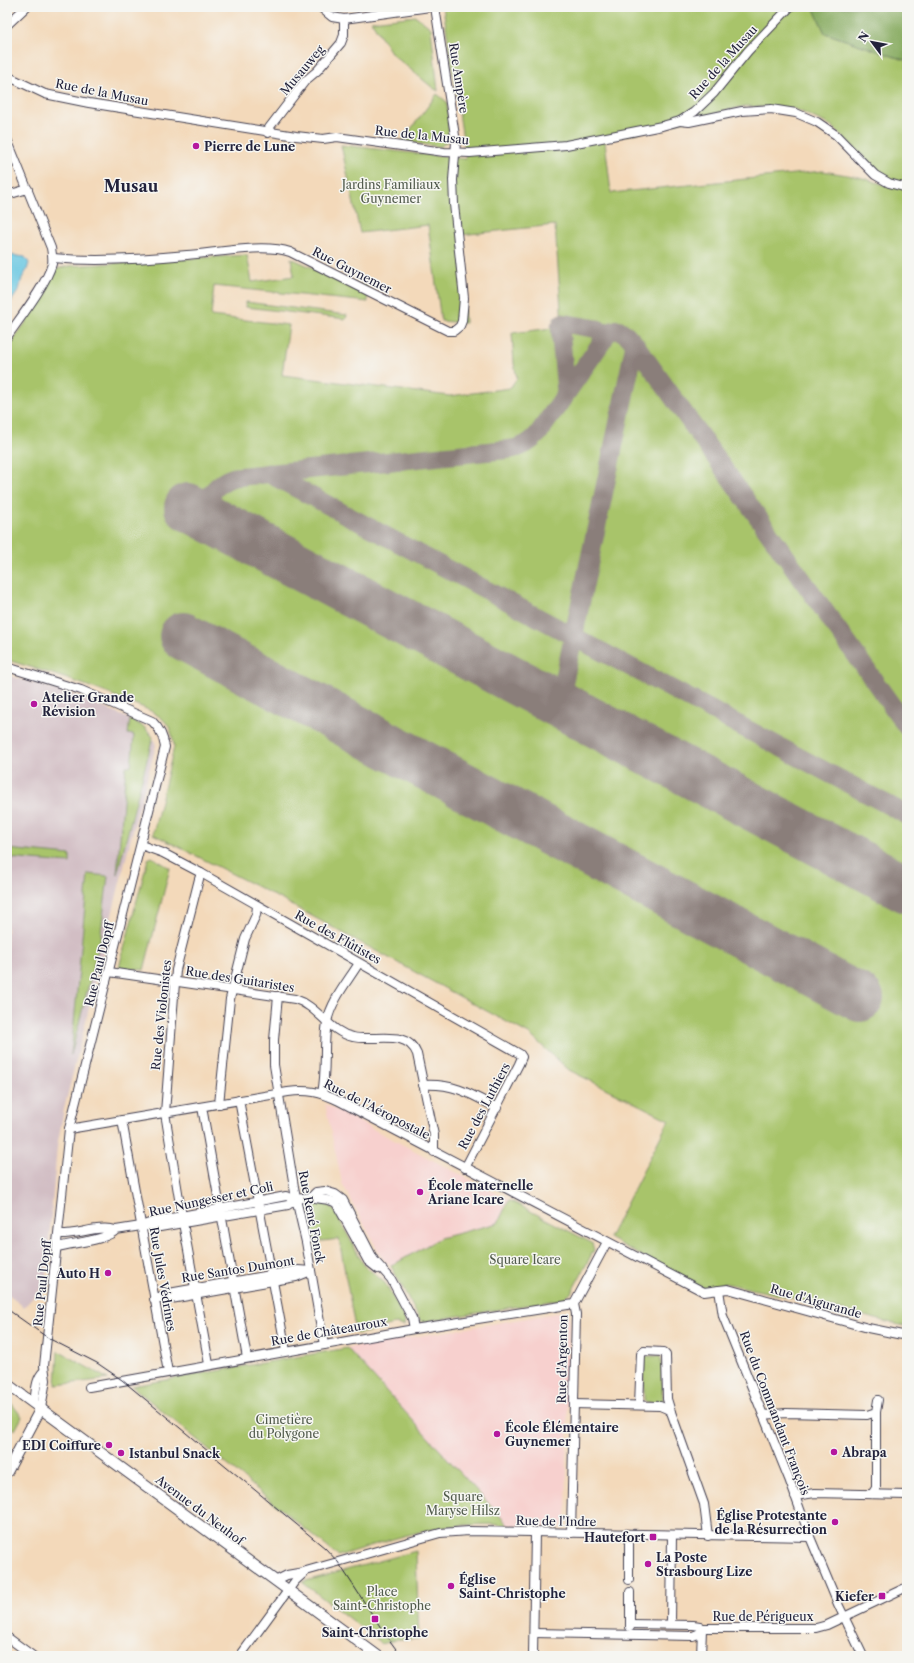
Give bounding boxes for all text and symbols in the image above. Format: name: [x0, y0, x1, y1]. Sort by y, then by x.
street label: Rue de la Musau: [686, 21, 761, 102]
north arrow: [852, 22, 892, 62]
text: N: [855, 29, 872, 44]
street label: Musauweg: [277, 41, 328, 98]
street label: Rue Ampère: [446, 42, 472, 115]
street label: Rue de la Musau: [54, 76, 150, 108]
street label: Rue de la Musau: [374, 123, 470, 147]
place label: Pierre de Lune: [204, 139, 295, 154]
marker: Pierre de Lune: [191, 141, 201, 151]
district label: Musau: [104, 176, 159, 196]
park label: Jardins Familiaux Guynemer: [340, 177, 440, 206]
street label: Rue Guynemer: [310, 244, 394, 296]
place label: Atelier Grande Révision: [41, 690, 134, 719]
marker: Atelier Grande Révision: [29, 699, 39, 709]
street label: Rue des Flûtistes: [292, 907, 384, 967]
street label: Rue Paul Dopff: [81, 918, 117, 1008]
street label: Rue des Violonistes: [148, 959, 174, 1071]
street label: Rue des Guitaristes: [185, 963, 295, 995]
street label: Rue des Luthiers: [455, 1060, 513, 1152]
street label: Rue de l'Aéropostale: [321, 1076, 433, 1142]
street label: Rue René Fonck: [296, 1169, 329, 1266]
place label: École maternelle Ariane Icare: [427, 1177, 533, 1207]
street label: Rue Nungesser et Coli: [147, 1178, 275, 1220]
marker: École maternelle Ariane Icare: [415, 1187, 425, 1197]
street label: Rue Jules Védrines: [146, 1226, 180, 1332]
street label: Rue Paul Dopff: [30, 1237, 54, 1327]
park label: Square Icare: [489, 1252, 561, 1267]
street label: Rue Santos Dumont: [180, 1253, 296, 1285]
place label: Auto H: [56, 1266, 100, 1281]
marker: Auto H: [103, 1268, 113, 1278]
street label: Rue d'Aigurande: [769, 1281, 864, 1321]
street label: Rue de Châteauroux: [270, 1313, 388, 1349]
street label: Rue d'Argenton: [554, 1314, 570, 1404]
street label: Rue du Commandant François: [737, 1329, 813, 1497]
park label: Cimetière du Polygone: [249, 1412, 320, 1441]
place label: École Élémentaire Guynemer: [505, 1419, 619, 1449]
marker: École Élémentaire Guynemer: [492, 1429, 502, 1439]
place label: EDI Coiffure: [22, 1438, 101, 1453]
marker: EDI Coiffure: [104, 1440, 114, 1450]
place label: Abrapa: [841, 1445, 888, 1460]
place label: Istanbul Snack: [129, 1446, 221, 1461]
marker: Abrapa: [829, 1447, 839, 1457]
marker: Istanbul Snack: [116, 1448, 126, 1458]
street label: Avenue du Neuhof: [152, 1471, 248, 1549]
park label: Square Maryse Hilsz: [426, 1489, 500, 1518]
place label: Église Protestante de la Résurrection: [715, 1507, 828, 1537]
street label: Rue de l'Indre: [516, 1513, 597, 1529]
marker: Église Protestante de la Résurrection: [830, 1517, 840, 1527]
place label: Hautefort: [584, 1530, 645, 1545]
marker: Hautefort: [648, 1532, 658, 1542]
place label: La Poste Strasbourg Lize: [656, 1550, 752, 1579]
marker: La Poste Strasbourg Lize: [643, 1559, 653, 1569]
place label: Église Saint-Christophe: [459, 1571, 566, 1601]
marker: Église Saint-Christophe: [446, 1581, 456, 1591]
park label: Place Saint-Christophe: [333, 1584, 431, 1613]
place label: Kiefer: [835, 1589, 874, 1604]
marker: Kiefer: [877, 1591, 887, 1601]
street label: Rue de Périgueux: [712, 1609, 814, 1624]
marker: Saint-Christophe: [370, 1614, 380, 1624]
place label: Saint-Christophe: [322, 1625, 428, 1640]

